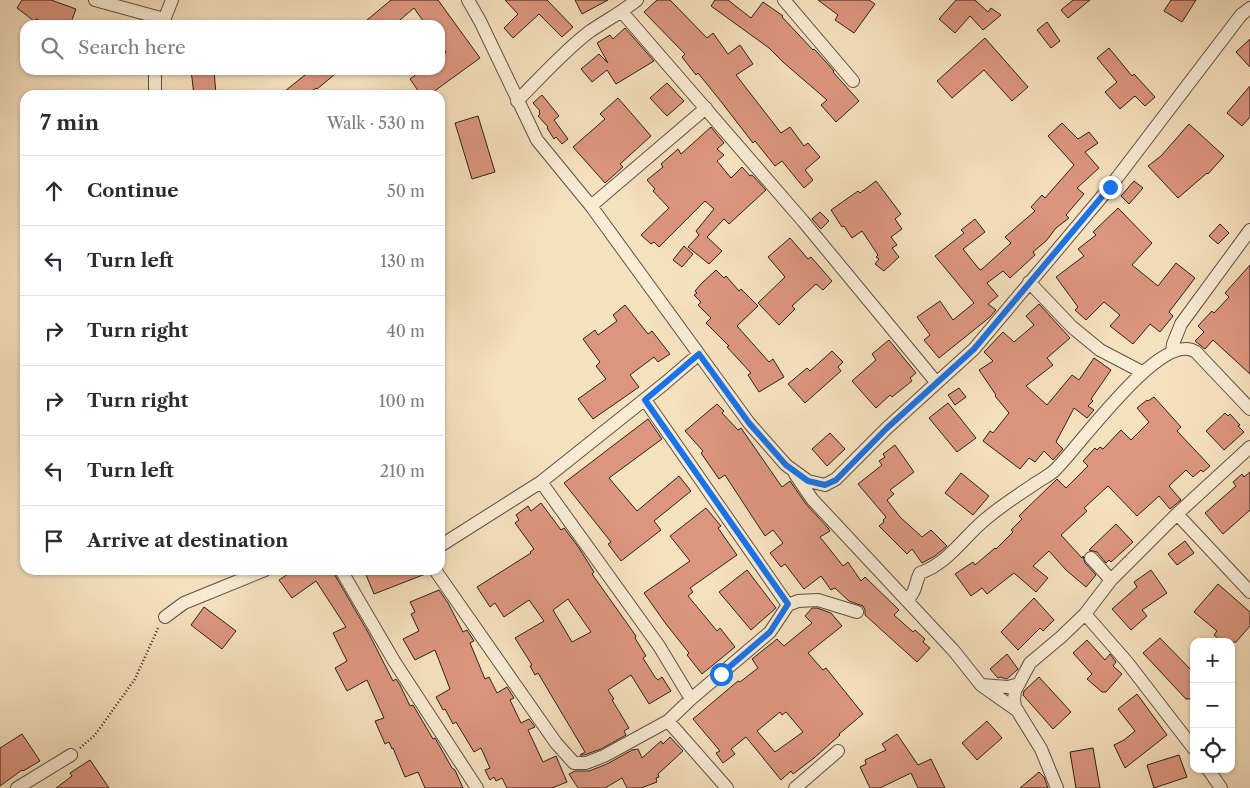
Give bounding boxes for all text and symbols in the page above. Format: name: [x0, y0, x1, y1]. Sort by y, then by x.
search box: [20, 20, 445, 75]
icon: search: [38, 34, 66, 62]
text: Search here: [78, 36, 186, 59]
text: 7 min: [40, 110, 99, 135]
text: Walk · 530 m: [327, 113, 425, 133]
route end: [1099, 176, 1122, 199]
icon: ahead: [40, 177, 68, 205]
text: Continue: [87, 179, 179, 202]
text: 50 m: [387, 181, 425, 201]
icon: left: [40, 247, 68, 275]
text: Turn left: [87, 249, 174, 272]
text: 130 m: [380, 251, 425, 271]
icon: right: [40, 317, 68, 345]
text: Turn right: [87, 319, 188, 342]
text: 40 m: [386, 321, 425, 341]
icon: right: [40, 387, 68, 415]
text: Turn right: [87, 389, 188, 412]
text: 100 m: [379, 391, 425, 411]
icon: left: [40, 457, 68, 485]
text: Turn left: [87, 459, 174, 482]
text: 210 m: [380, 461, 425, 481]
icon: arrive: [40, 527, 68, 555]
text: Arrive at destination: [87, 529, 288, 552]
map controls: [1190, 638, 1235, 773]
button: +: [1190, 638, 1235, 683]
route start: [710, 663, 733, 686]
button: −: [1190, 683, 1235, 728]
button: locate: [1190, 728, 1235, 773]

